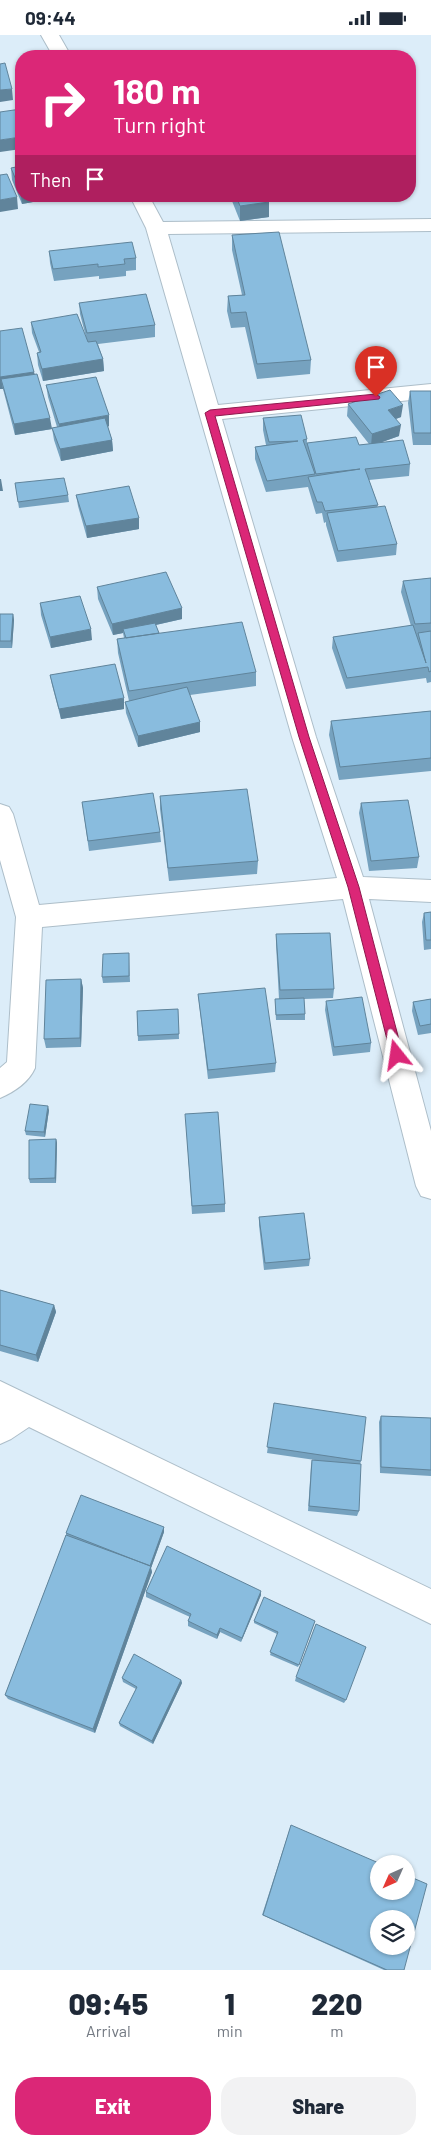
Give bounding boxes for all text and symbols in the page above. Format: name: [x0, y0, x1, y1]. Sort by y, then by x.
text: 09:44: [25, 6, 76, 29]
text: 180 m: [113, 69, 201, 111]
icon: right: [30, 70, 95, 135]
text: Turn right: [113, 111, 206, 137]
icon: arrive: [81, 165, 109, 193]
text: Then: [30, 168, 71, 191]
pin: [355, 346, 397, 397]
icon: arrive: [362, 353, 390, 381]
position arrow: [370, 1028, 422, 1080]
north arrow: [370, 1855, 415, 1900]
map controls: [370, 1855, 415, 1955]
button: layers: [370, 1910, 415, 1955]
text: 09:45: [69, 1985, 148, 2021]
text: 1: [224, 1985, 235, 2021]
text: 220: [311, 1985, 362, 2021]
text: Arrival: [86, 2021, 131, 2040]
text: min: [217, 2021, 243, 2040]
text: m: [330, 2021, 343, 2040]
button: Exit: [15, 2077, 211, 2135]
button: Share: [221, 2077, 416, 2135]

